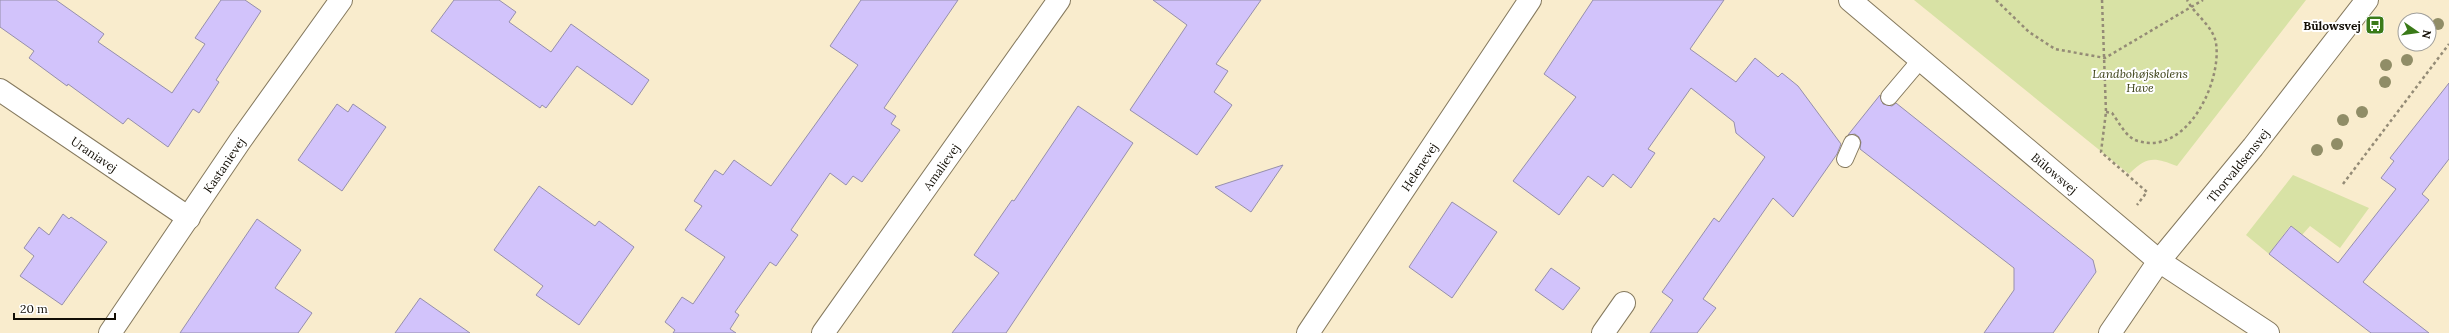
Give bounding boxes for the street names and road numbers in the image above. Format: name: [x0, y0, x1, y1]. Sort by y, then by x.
street label: Thorvaldsensvej: [2203, 126, 2272, 205]
street label: Uraniavej: [68, 133, 120, 175]
street label: Kastanievej: [200, 134, 248, 195]
street label: Helenevej: [1397, 140, 1440, 194]
street label: Amalievej: [919, 141, 962, 193]
street label: Bülowsvej: [2029, 149, 2081, 197]

